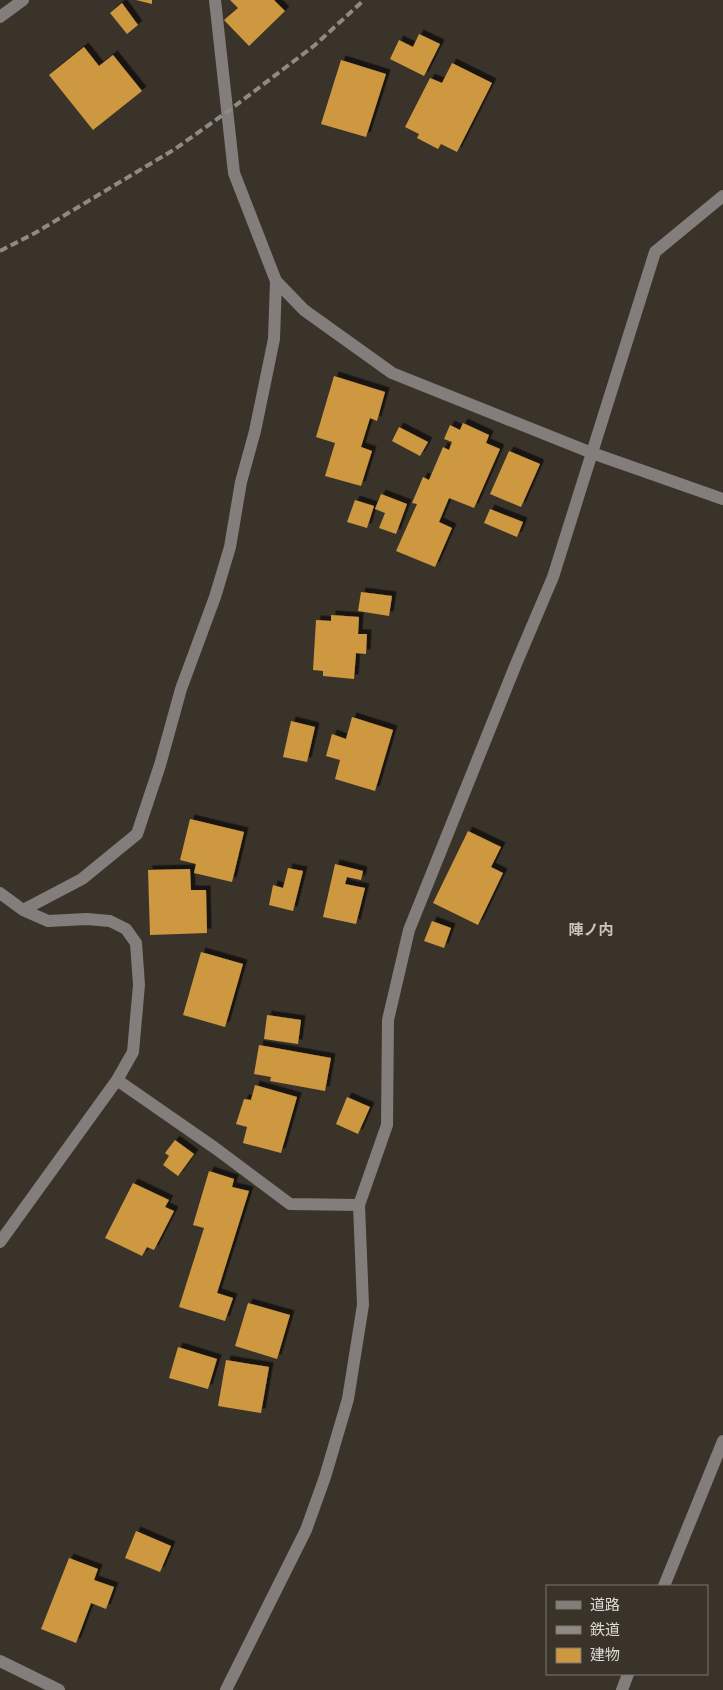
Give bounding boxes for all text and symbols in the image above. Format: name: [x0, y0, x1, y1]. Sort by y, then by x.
district label: 陣ノ内: [568, 921, 614, 939]
legend: [546, 1585, 708, 1675]
text: 道路: [590, 1596, 620, 1614]
text: 鉄道: [590, 1621, 620, 1639]
text: 建物: [590, 1646, 620, 1664]

